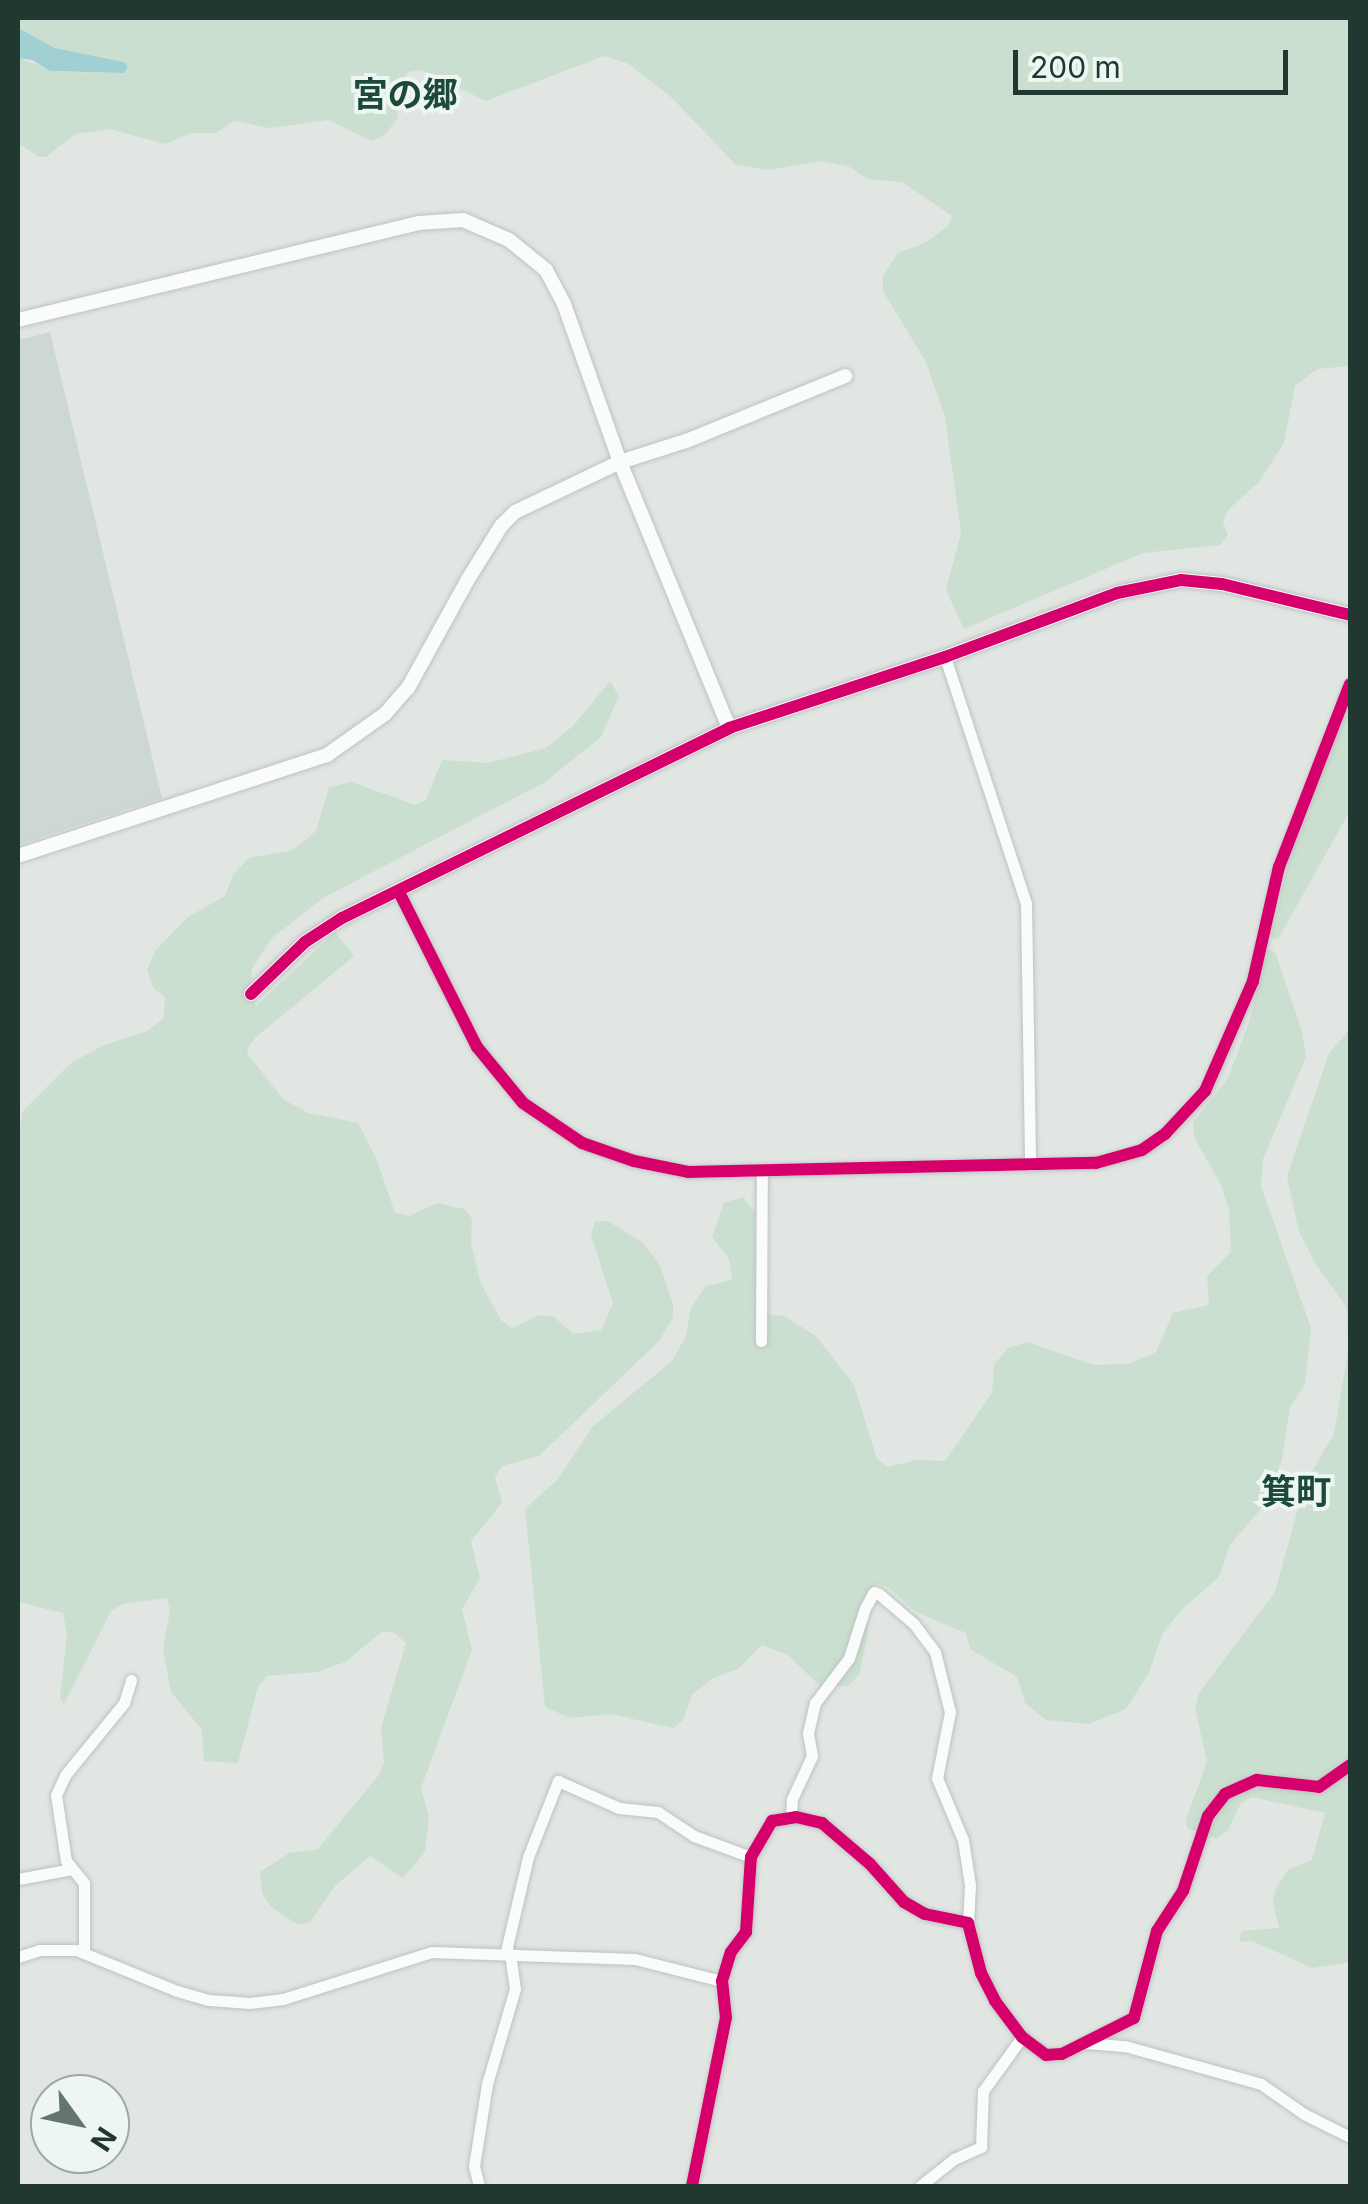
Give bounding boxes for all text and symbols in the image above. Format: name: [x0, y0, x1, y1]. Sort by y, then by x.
scale bar: [1018, 30, 1293, 92]
text: 200 m: [1030, 49, 1121, 85]
district label: 宮の郷: [353, 73, 457, 115]
district label: 箕町: [1261, 1470, 1331, 1512]
north arrow: [30, 2074, 130, 2174]
text: N: [83, 2121, 124, 2157]

